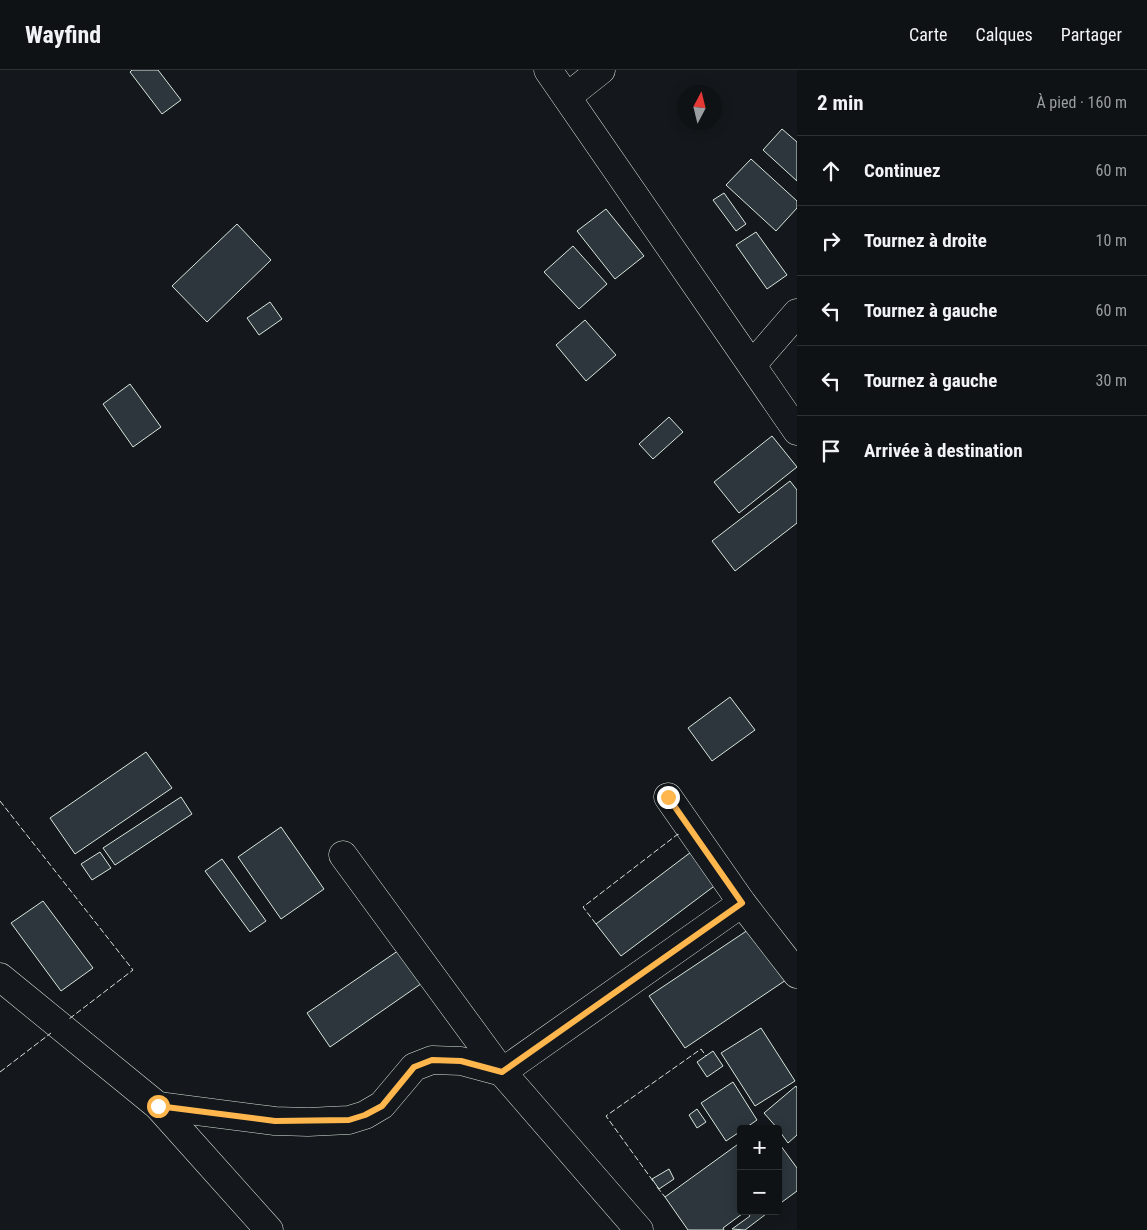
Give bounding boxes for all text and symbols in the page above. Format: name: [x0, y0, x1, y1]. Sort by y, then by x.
text: Wayfind: [25, 21, 101, 49]
text: Carte: [909, 24, 948, 45]
text: Calques: [976, 24, 1033, 45]
text: Partager: [1061, 24, 1122, 45]
north arrow: [677, 85, 722, 130]
text: 2 min: [817, 91, 864, 115]
text: À pied · 160 m: [1036, 93, 1127, 112]
icon: ahead: [817, 157, 845, 185]
text: Continuez: [864, 159, 941, 182]
text: 60 m: [1095, 161, 1127, 180]
icon: right: [817, 227, 845, 255]
text: Tournez à droite: [864, 229, 987, 252]
text: 10 m: [1095, 231, 1127, 250]
icon: left: [817, 297, 845, 325]
text: Tournez à gauche: [864, 299, 997, 322]
text: 60 m: [1095, 301, 1127, 320]
icon: left: [817, 367, 845, 395]
text: Tournez à gauche: [864, 369, 997, 392]
text: 30 m: [1095, 371, 1127, 390]
icon: arrive: [817, 437, 845, 465]
text: Arrivée à destination: [864, 439, 1023, 462]
route end: [657, 786, 680, 809]
route start: [147, 1095, 170, 1118]
map controls: [737, 1125, 782, 1215]
button: +: [737, 1125, 782, 1170]
button: −: [737, 1170, 782, 1215]

